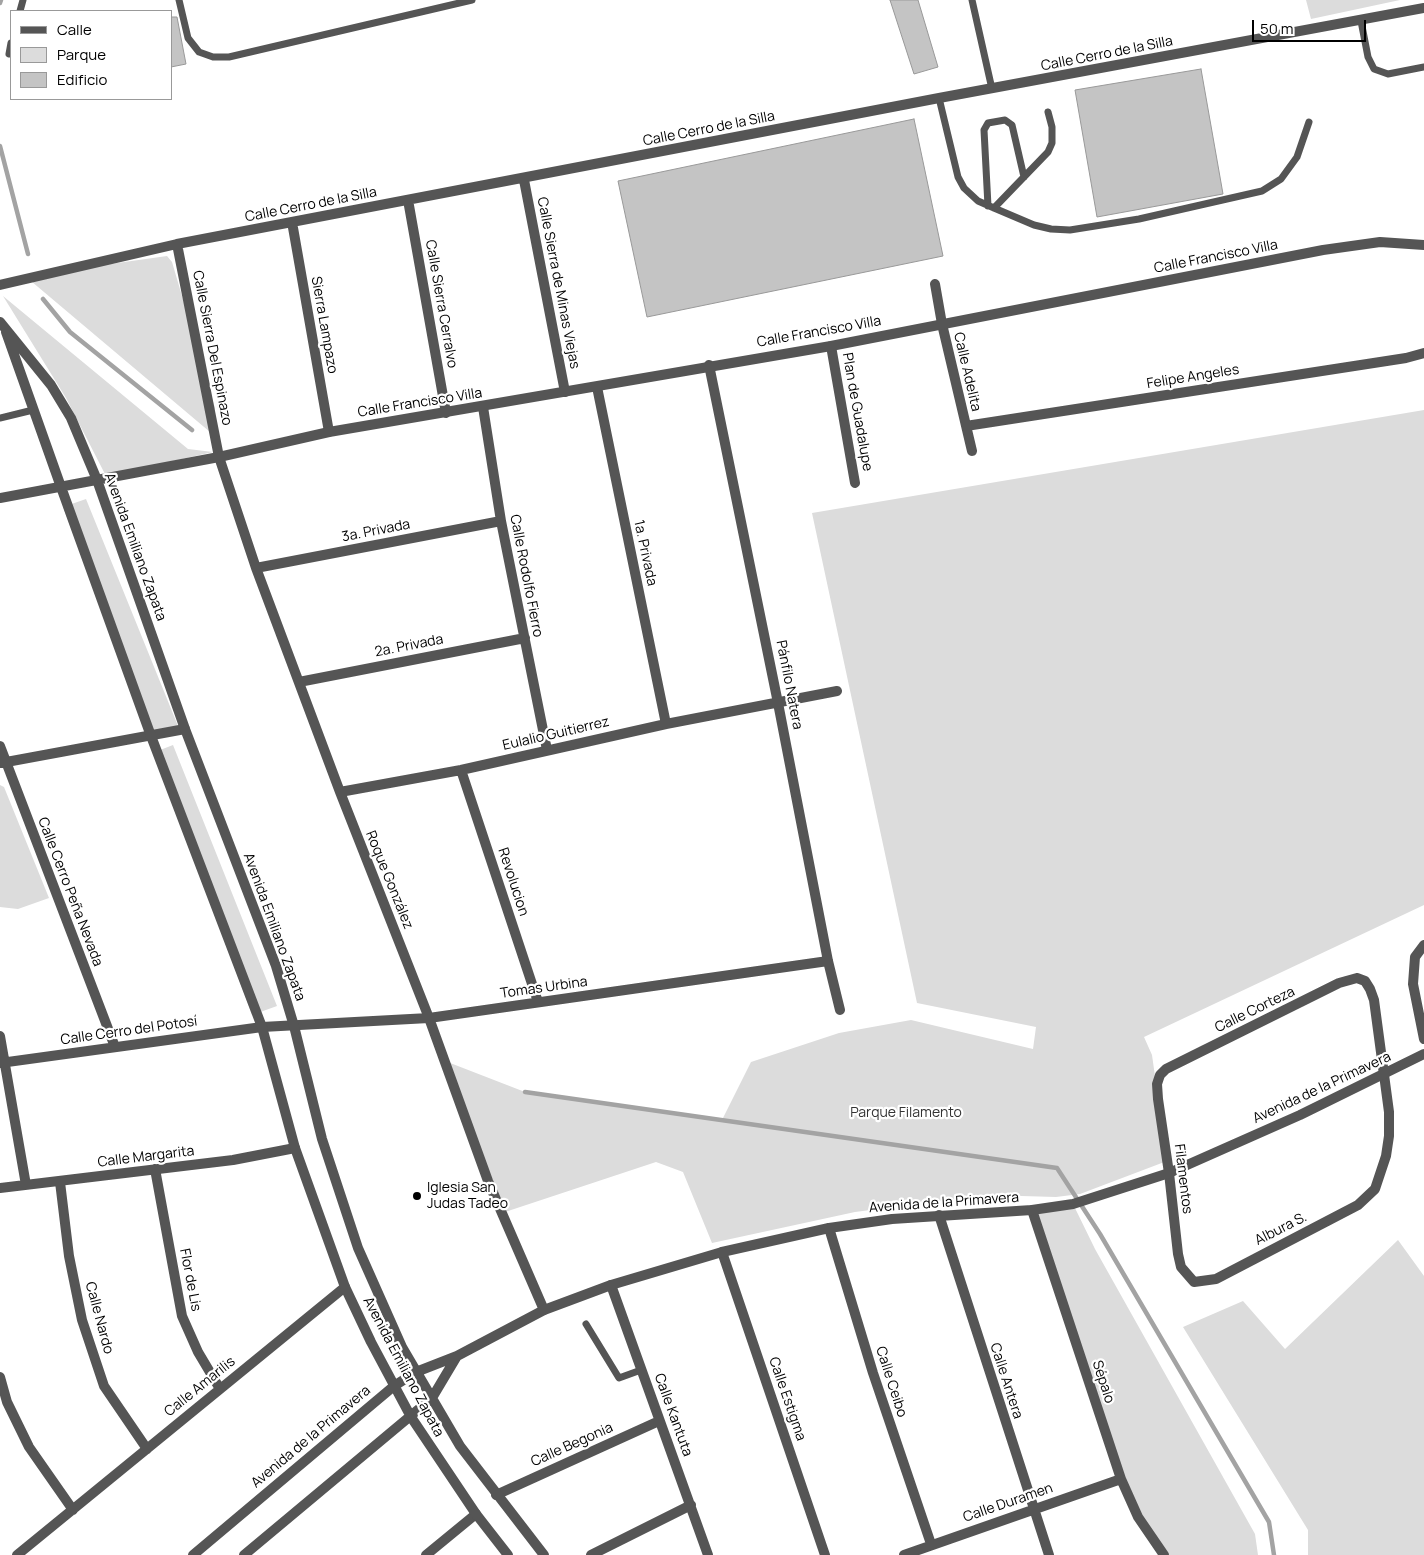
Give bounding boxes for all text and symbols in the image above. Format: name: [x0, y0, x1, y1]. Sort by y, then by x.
legend: [10, 10, 172, 100]
scale bar: [1254, 10, 1368, 42]
text: 50 m: [1260, 18, 1294, 39]
text: Calle: [57, 19, 92, 40]
street label: Calle Cerro de la Silla: [1040, 33, 1174, 75]
text: Parque: [57, 44, 106, 65]
text: Edificio: [57, 69, 107, 90]
street label: Calle Cerro de la Silla: [642, 108, 776, 150]
street label: Calle Cerro de la Silla: [244, 184, 378, 226]
street label: Calle Sierra de Minas Viejas: [533, 196, 583, 370]
street label: Calle Francisco Villa: [1153, 237, 1279, 277]
street label: Calle Sierra Cerralvo: [421, 239, 461, 369]
street label: Calle Sierra Del Espinazo: [189, 269, 235, 427]
street label: Sierra Lampazo: [307, 275, 341, 375]
street label: Calle Francisco Villa: [756, 313, 882, 351]
street label: Calle Adelita: [950, 331, 984, 413]
street label: Plan de Guadalupe: [838, 351, 876, 473]
street label: Felipe Angeles: [1146, 361, 1240, 393]
street label: Calle Francisco Villa: [357, 385, 483, 421]
street label: Avenida Emiliano Zapata: [100, 471, 170, 623]
street label: Calle Rodolfo Fierro: [506, 513, 546, 639]
street label: 3a. Privada: [340, 516, 412, 546]
street label: 1a. Privada: [630, 519, 660, 587]
street label: 2a. Privada: [373, 631, 445, 661]
street label: Pánfilo Natera: [772, 639, 806, 731]
street label: Eulalio Guitierrez: [501, 714, 611, 754]
street label: Calle Cerro Peña Nevada: [34, 815, 106, 969]
street label: Roque González: [362, 828, 416, 932]
street label: Revolucion: [494, 846, 532, 918]
street label: Avenida Emiliano Zapata: [239, 851, 309, 1003]
street label: Tomas Urbina: [499, 974, 589, 1002]
street label: Calle Corteza: [1212, 983, 1298, 1037]
street label: Calle Cerro del Potosí: [60, 1013, 198, 1049]
street label: Avenida de la Primavera: [1250, 1049, 1394, 1127]
park label: Parque Filamento: [850, 1105, 962, 1121]
street label: Calle Margarita: [97, 1143, 195, 1171]
street label: Filamentos: [1170, 1143, 1196, 1215]
place label: Iglesia San Judas Tadeo: [427, 1180, 508, 1212]
street label: Avenida de la Primavera: [868, 1189, 1020, 1217]
marker: Iglesia San Judas Tadeo: [411, 1190, 423, 1202]
street label: Albura S.: [1252, 1209, 1310, 1249]
street label: Flor de Lis: [176, 1247, 204, 1313]
street label: Calle Nardo: [81, 1280, 117, 1356]
street label: Avenida Emiliano Zapata: [359, 1294, 447, 1440]
street label: Calle Antera: [986, 1341, 1026, 1421]
street label: Calle Ceibo: [872, 1345, 910, 1419]
street label: Calle Amarilis: [161, 1353, 239, 1421]
street label: Calle Estigma: [765, 1355, 809, 1443]
street label: Sépalo: [1088, 1358, 1118, 1406]
street label: Calle Kantuta: [650, 1371, 696, 1459]
street label: Avenida de la Primavera: [248, 1382, 374, 1492]
street label: Calle Begonia: [528, 1419, 616, 1471]
street label: Calle Duramen: [961, 1480, 1055, 1526]

